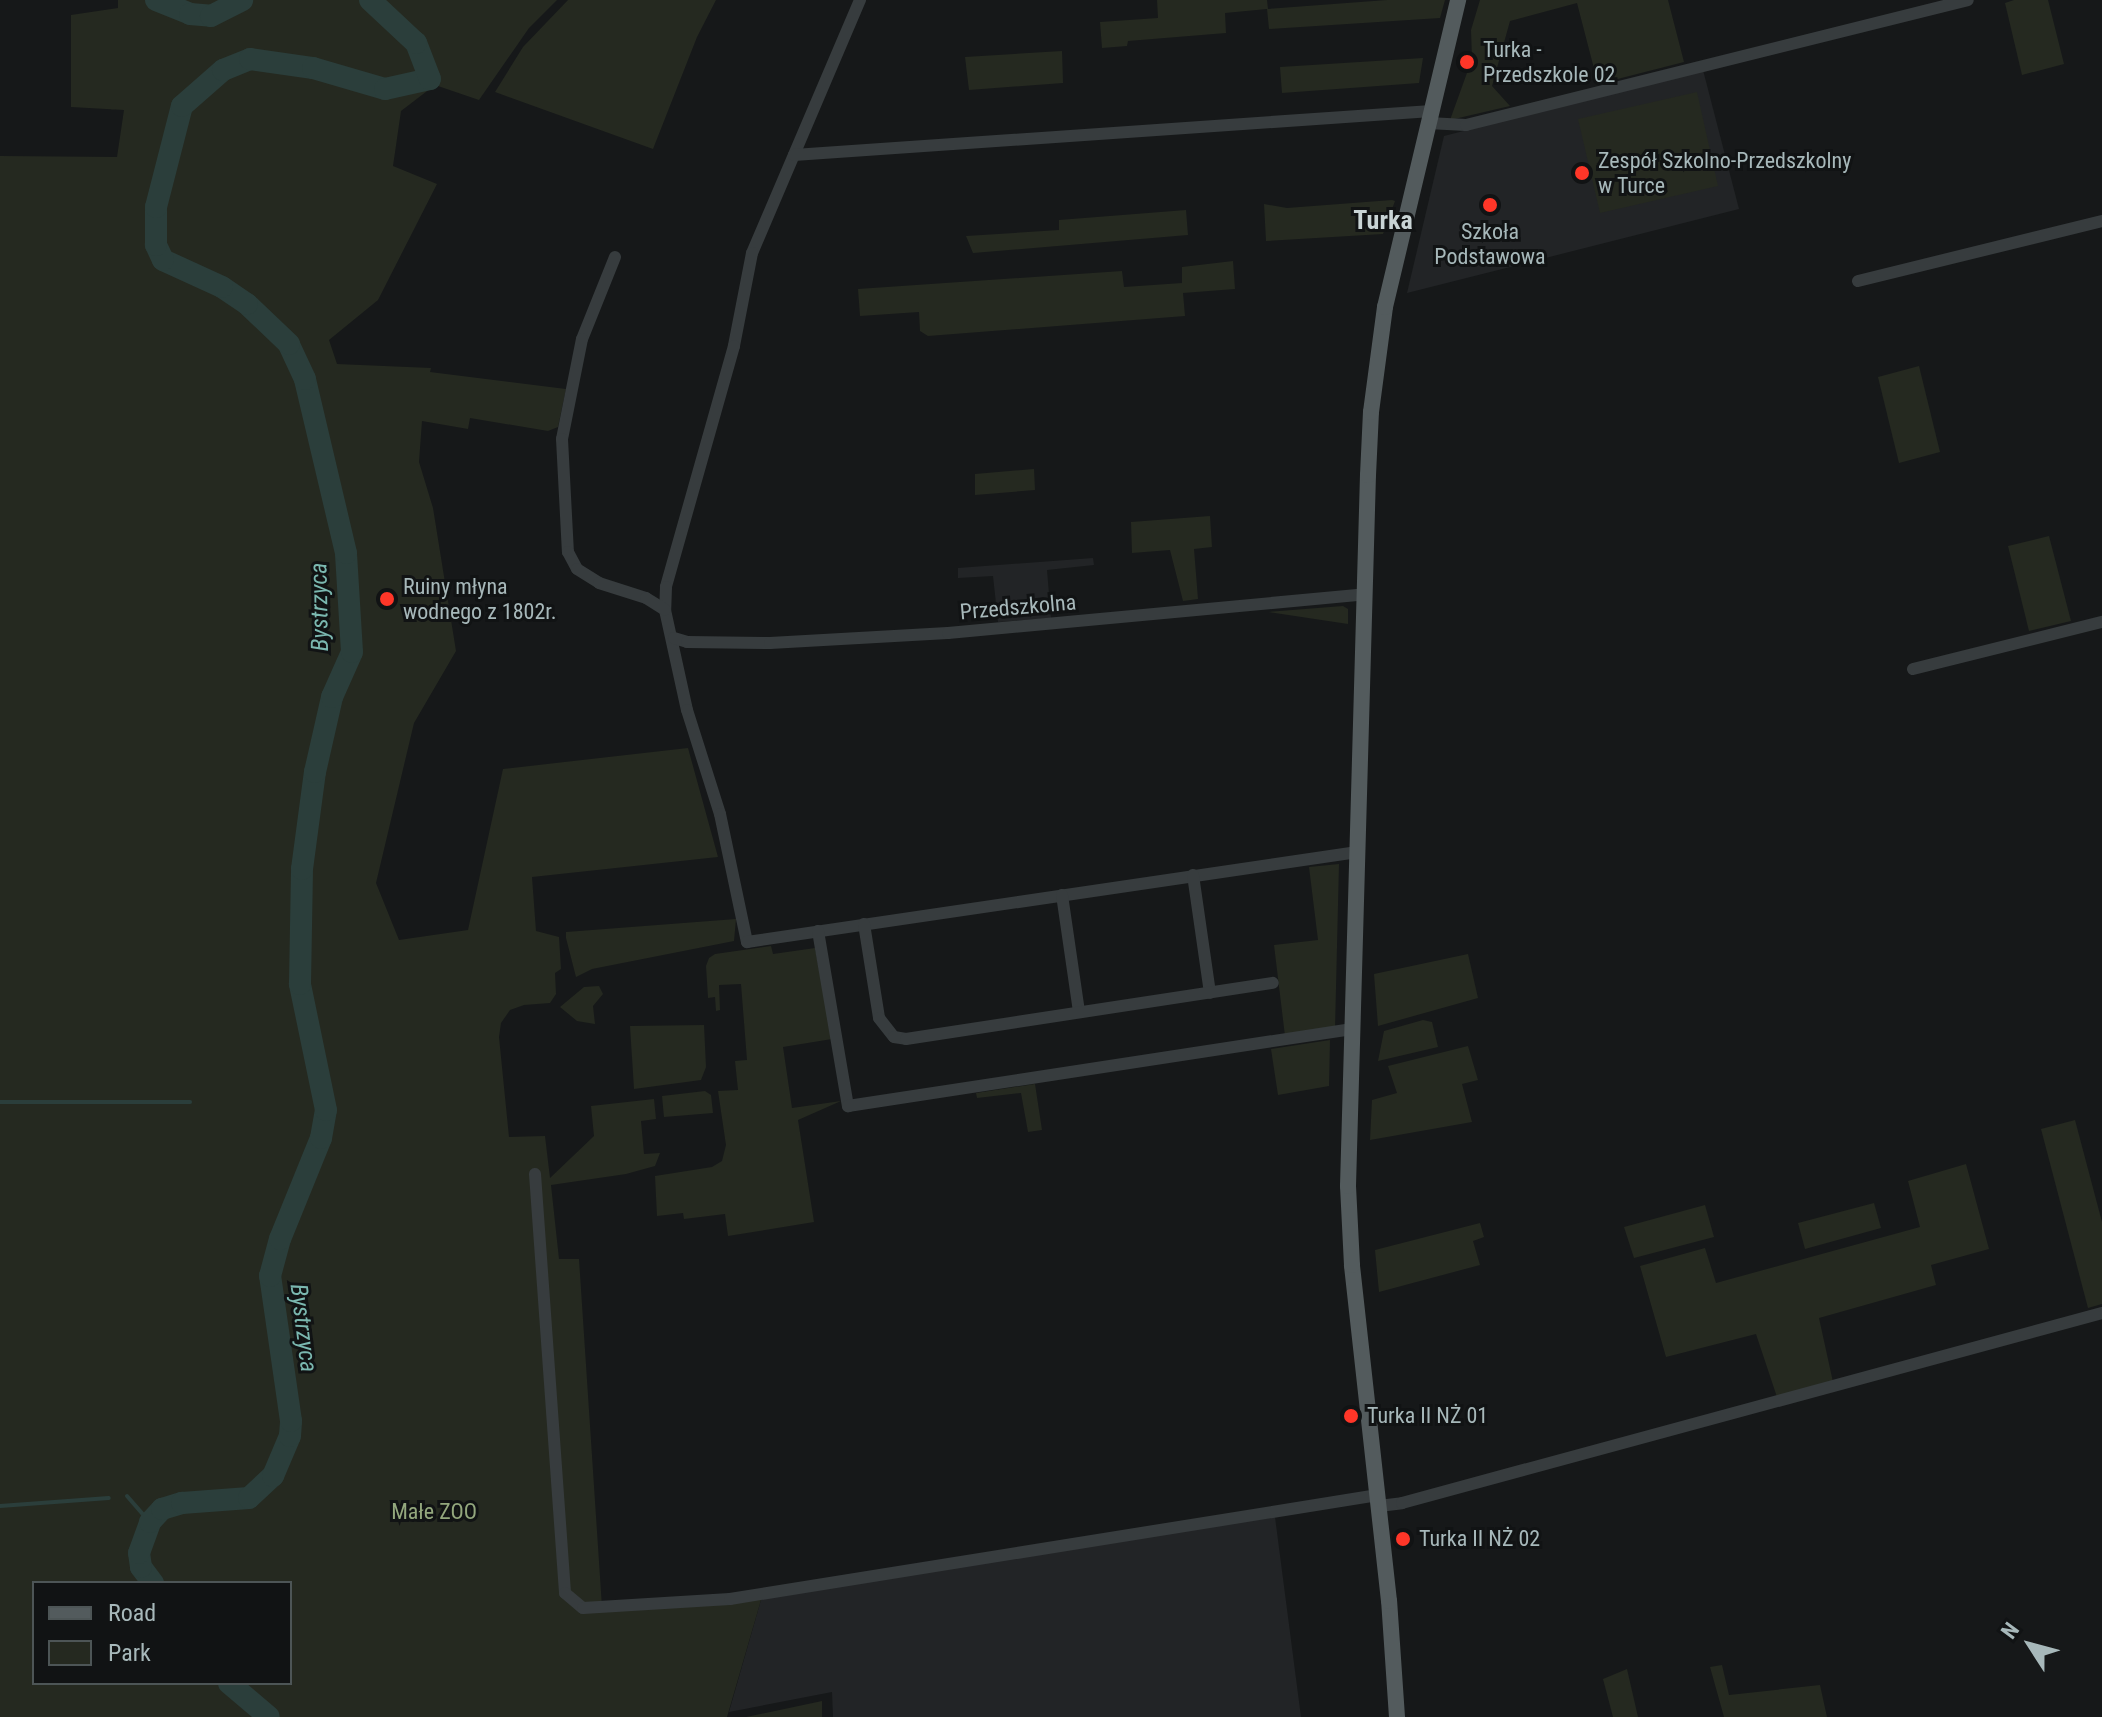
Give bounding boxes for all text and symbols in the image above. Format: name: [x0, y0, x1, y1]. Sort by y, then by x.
place label: Turka - Przedszkole 02: [1483, 36, 1615, 88]
marker: Turka - Przedszkole 02: [1458, 53, 1476, 71]
place label: Zespół Szkolno-Przedszkolny w Turce: [1598, 147, 1851, 198]
marker: Zespół Szkolno-Przedszkolny w Turce: [1573, 164, 1591, 182]
marker: Szkoła Podstawowa: [1481, 196, 1499, 214]
district label: Turka: [1353, 205, 1413, 237]
place label: Szkoła Podstawowa: [1434, 218, 1546, 270]
water label: Bystrzyca: [305, 562, 335, 652]
place label: Ruiny młyna wodnego z 1802r.: [403, 573, 556, 624]
street label: Przedszkolna: [959, 589, 1077, 625]
marker: Ruiny młyna wodnego z 1802r.: [378, 590, 396, 608]
water label: Bystrzyca: [283, 1282, 323, 1374]
place label: Turka II NŻ 01: [1367, 1403, 1488, 1429]
marker: Turka II NŻ 01: [1342, 1407, 1360, 1425]
park label: Małe ZOO: [391, 1499, 477, 1525]
place label: Turka II NŻ 02: [1419, 1526, 1540, 1552]
marker: Turka II NŻ 02: [1394, 1530, 1412, 1548]
legend: [32, 1581, 292, 1685]
text: Road: [108, 1599, 156, 1627]
north arrow: [1990, 1605, 2070, 1685]
text: N: [1996, 1618, 2024, 1643]
text: Park: [108, 1639, 151, 1667]

